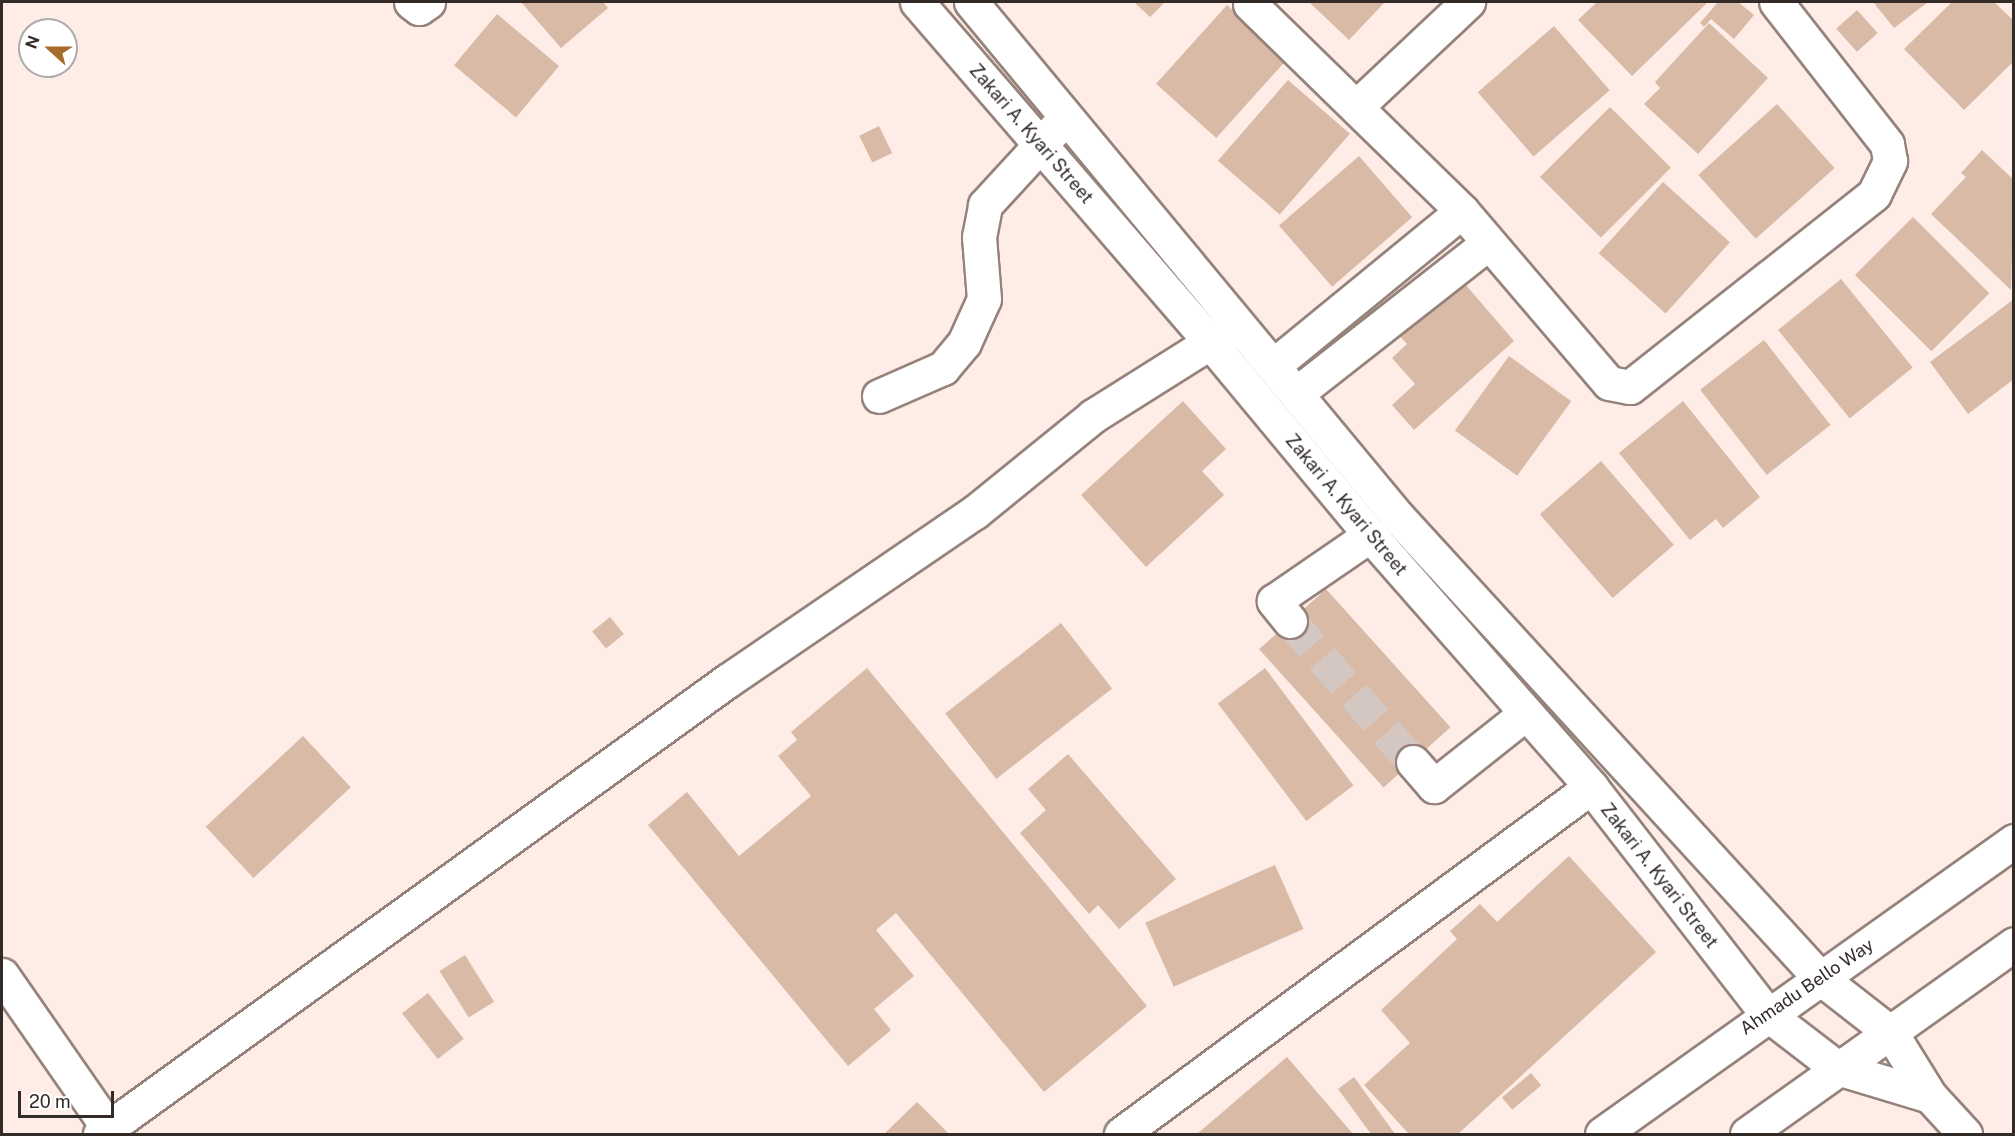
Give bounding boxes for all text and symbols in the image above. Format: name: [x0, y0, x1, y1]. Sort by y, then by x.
north arrow: [18, 18, 78, 78]
text: N: [21, 33, 44, 51]
street label: Zakari A. Kyari Street: [965, 60, 1097, 208]
street label: Zakari A. Kyari Street: [1281, 430, 1411, 580]
street label: Zakari A. Kyari Street: [1596, 799, 1722, 953]
street label: Ahmadu Bello Way: [1736, 934, 1878, 1040]
scale bar: [21, 1079, 117, 1117]
text: 20 m: [29, 1091, 71, 1112]

